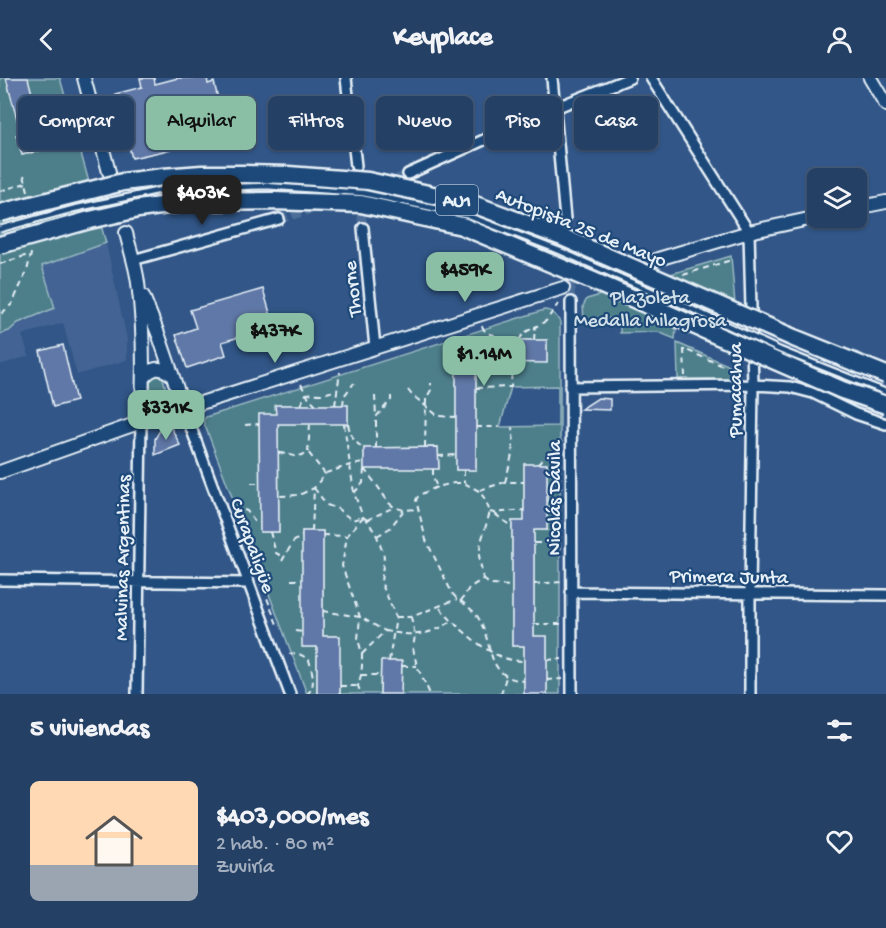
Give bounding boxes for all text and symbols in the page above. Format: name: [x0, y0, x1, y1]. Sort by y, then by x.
icon: back: [30, 23, 63, 56]
text: Keyplace: [393, 23, 493, 55]
icon: person: [823, 23, 856, 56]
chip: Comprar: [18, 96, 134, 150]
chip: Alquilar: [146, 96, 256, 150]
chip: Filtros: [268, 96, 364, 150]
chip: Nuevo: [376, 96, 473, 150]
chip: Piso: [485, 96, 562, 150]
chip: Casa: [574, 96, 658, 150]
map controls: [807, 168, 867, 228]
button: layers: [807, 168, 867, 228]
pin: $403K: [160, 175, 244, 226]
text: $403K: [176, 183, 228, 206]
street label: Autopista 25 de Mayo: [492, 184, 670, 274]
road number: AU1: [436, 185, 478, 215]
pin: $459K: [423, 252, 507, 303]
street label: Thorne: [340, 259, 369, 319]
text: $459K: [440, 260, 490, 283]
park label: Plazoleta Medalla Milagrosa: [574, 288, 727, 334]
pin: $437K: [233, 313, 317, 364]
text: $437K: [250, 321, 300, 344]
pin: $1.14M: [435, 336, 533, 387]
street label: Pumacahua: [726, 342, 749, 438]
text: $1.14M: [457, 344, 511, 367]
pin: $331K: [124, 390, 208, 441]
text: $331K: [142, 398, 190, 421]
street label: Nicolás Dávila: [545, 440, 568, 555]
street label: Malvinas Argentinas: [112, 474, 137, 641]
street label: Curapaligüe: [223, 496, 279, 597]
street label: Primera Junta: [668, 566, 789, 591]
icon: filters: [823, 714, 856, 747]
text: 5 viviendas: [30, 715, 149, 746]
text: $403,000/mes: [216, 803, 368, 834]
icon: home: [78, 805, 150, 877]
icon: heart: [823, 825, 856, 858]
text: 2 hab. · 80 m²: [216, 834, 334, 857]
text: Zuviría: [216, 857, 274, 880]

